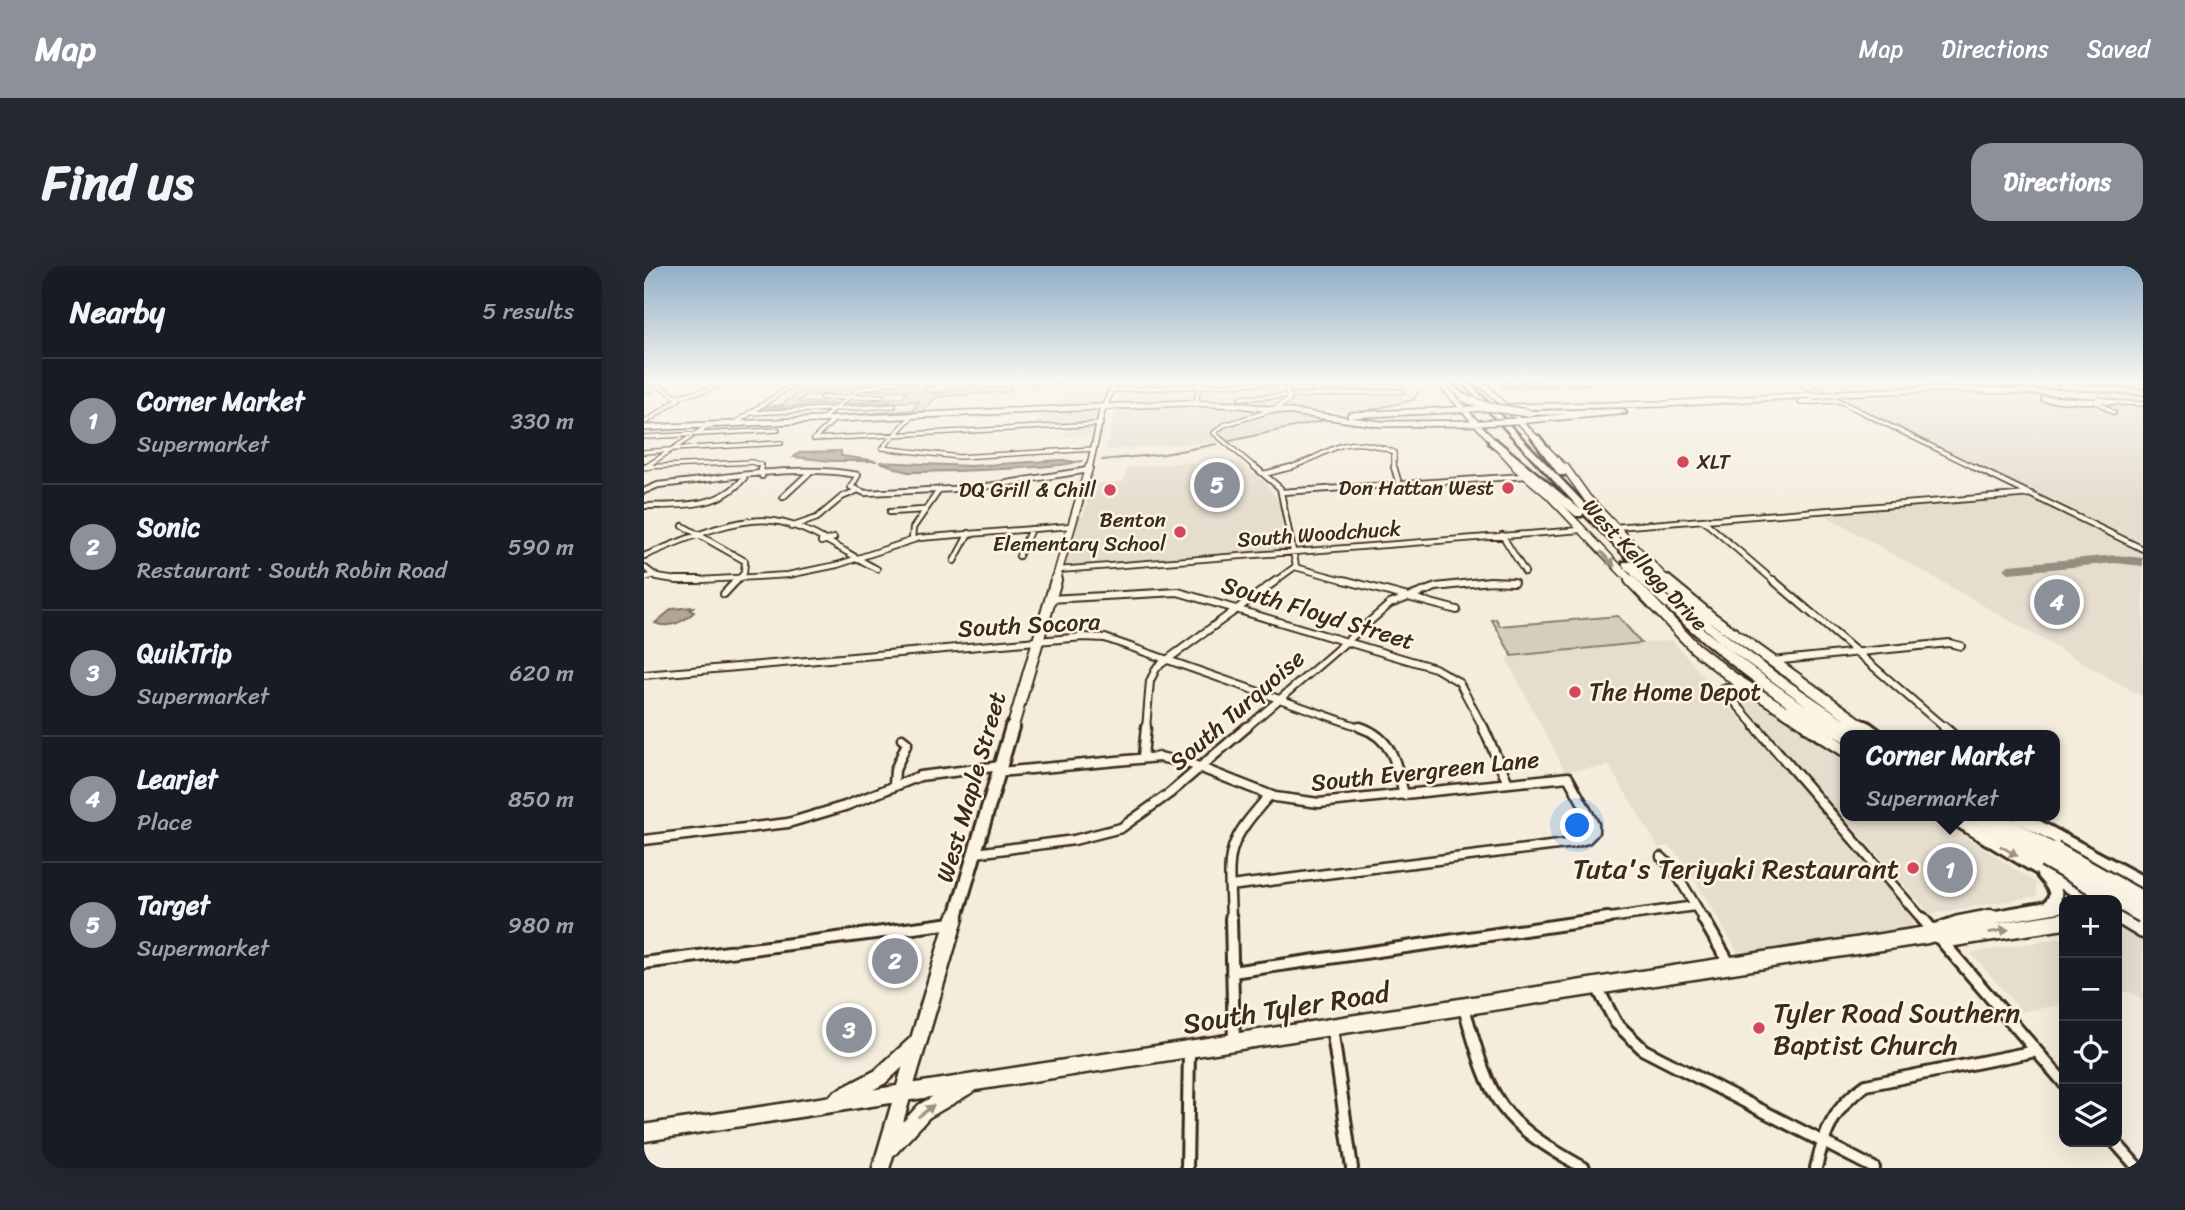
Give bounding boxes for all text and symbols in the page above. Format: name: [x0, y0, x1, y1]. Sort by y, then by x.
text: Map: [35, 20, 96, 78]
text: Map: [1859, 28, 1903, 70]
text: Directions: [1941, 28, 2049, 70]
text: Saved: [2087, 28, 2150, 70]
text: Find us: [42, 139, 194, 226]
button: Directions: [1971, 143, 2143, 221]
text: Nearby: [70, 285, 165, 339]
text: 5 results: [483, 291, 574, 332]
text: Corner Market: [137, 378, 304, 424]
text: 1: [88, 401, 98, 442]
text: 330 m: [511, 401, 574, 442]
text: Supermarket: [137, 424, 269, 465]
place label: XLT: [1696, 443, 1732, 481]
marker: XLT: [1675, 454, 1691, 470]
pin: 5: [1194, 459, 1240, 511]
place label: Don Hattan West: [1339, 469, 1494, 507]
place label: DQ Grill & Chill: [959, 471, 1097, 509]
marker: Don Hattan West: [1500, 480, 1516, 496]
marker: DQ Grill & Chill: [1102, 482, 1118, 498]
street label: West Kellogg Drive: [1573, 489, 1717, 641]
place label: Benton Elementary School: [993, 501, 1167, 563]
text: Sonic: [137, 504, 201, 550]
street label: South Woodchuck: [1236, 509, 1403, 559]
marker: Benton Elementary School: [1172, 524, 1188, 540]
text: 2: [86, 527, 100, 568]
text: 590 m: [508, 527, 574, 568]
text: Restaurant · South Robin Road: [137, 550, 447, 591]
one-way arrow: [1600, 550, 1616, 567]
street label: South Floyd Street: [1216, 564, 1420, 662]
pin: 4: [2034, 576, 2080, 628]
street label: South Socora: [957, 600, 1102, 650]
text: QuikTrip: [137, 630, 232, 676]
street label: South Turquoise: [1159, 639, 1315, 781]
text: 3: [87, 653, 99, 694]
text: 620 m: [509, 653, 574, 694]
place label: The Home Depot: [1589, 671, 1761, 713]
text: Supermarket: [137, 676, 269, 717]
marker: The Home Depot: [1567, 684, 1583, 700]
street label: West Maple Street: [924, 687, 1018, 887]
popup: [1840, 730, 2060, 821]
text: Corner Market: [1866, 732, 2034, 778]
street label: South Evergreen Lane: [1309, 738, 1541, 804]
text: Learjet: [137, 756, 218, 802]
text: Supermarket: [1866, 778, 1998, 819]
text: 4: [86, 779, 100, 820]
text: 850 m: [508, 779, 574, 820]
text: Place: [137, 802, 192, 843]
your location: [1560, 808, 1594, 842]
place label: Tuta's Teriyaki Restaurant: [1573, 844, 1899, 893]
pin: 1: [1927, 844, 1973, 896]
one-way arrow: [2000, 845, 2019, 857]
marker: Tuta's Teriyaki Restaurant: [1905, 860, 1921, 876]
text: Target: [137, 882, 210, 928]
map controls: [2059, 895, 2122, 1147]
button: +: [2059, 895, 2122, 958]
text: 5: [86, 905, 100, 946]
text: 980 m: [508, 905, 574, 946]
one-way arrow: [1989, 925, 2011, 936]
text: Supermarket: [137, 928, 269, 969]
pin: 2: [872, 935, 918, 987]
button: −: [2059, 958, 2122, 1021]
street label: South Tyler Road: [1179, 967, 1395, 1049]
place label: Tyler Road Southern Baptist Church: [1773, 988, 2020, 1069]
pin: 3: [826, 1004, 872, 1056]
marker: Tyler Road Southern Baptist Church: [1751, 1020, 1767, 1036]
button: locate: [2059, 1021, 2122, 1084]
button: layers: [2059, 1084, 2122, 1147]
one-way arrow: [917, 1103, 935, 1118]

